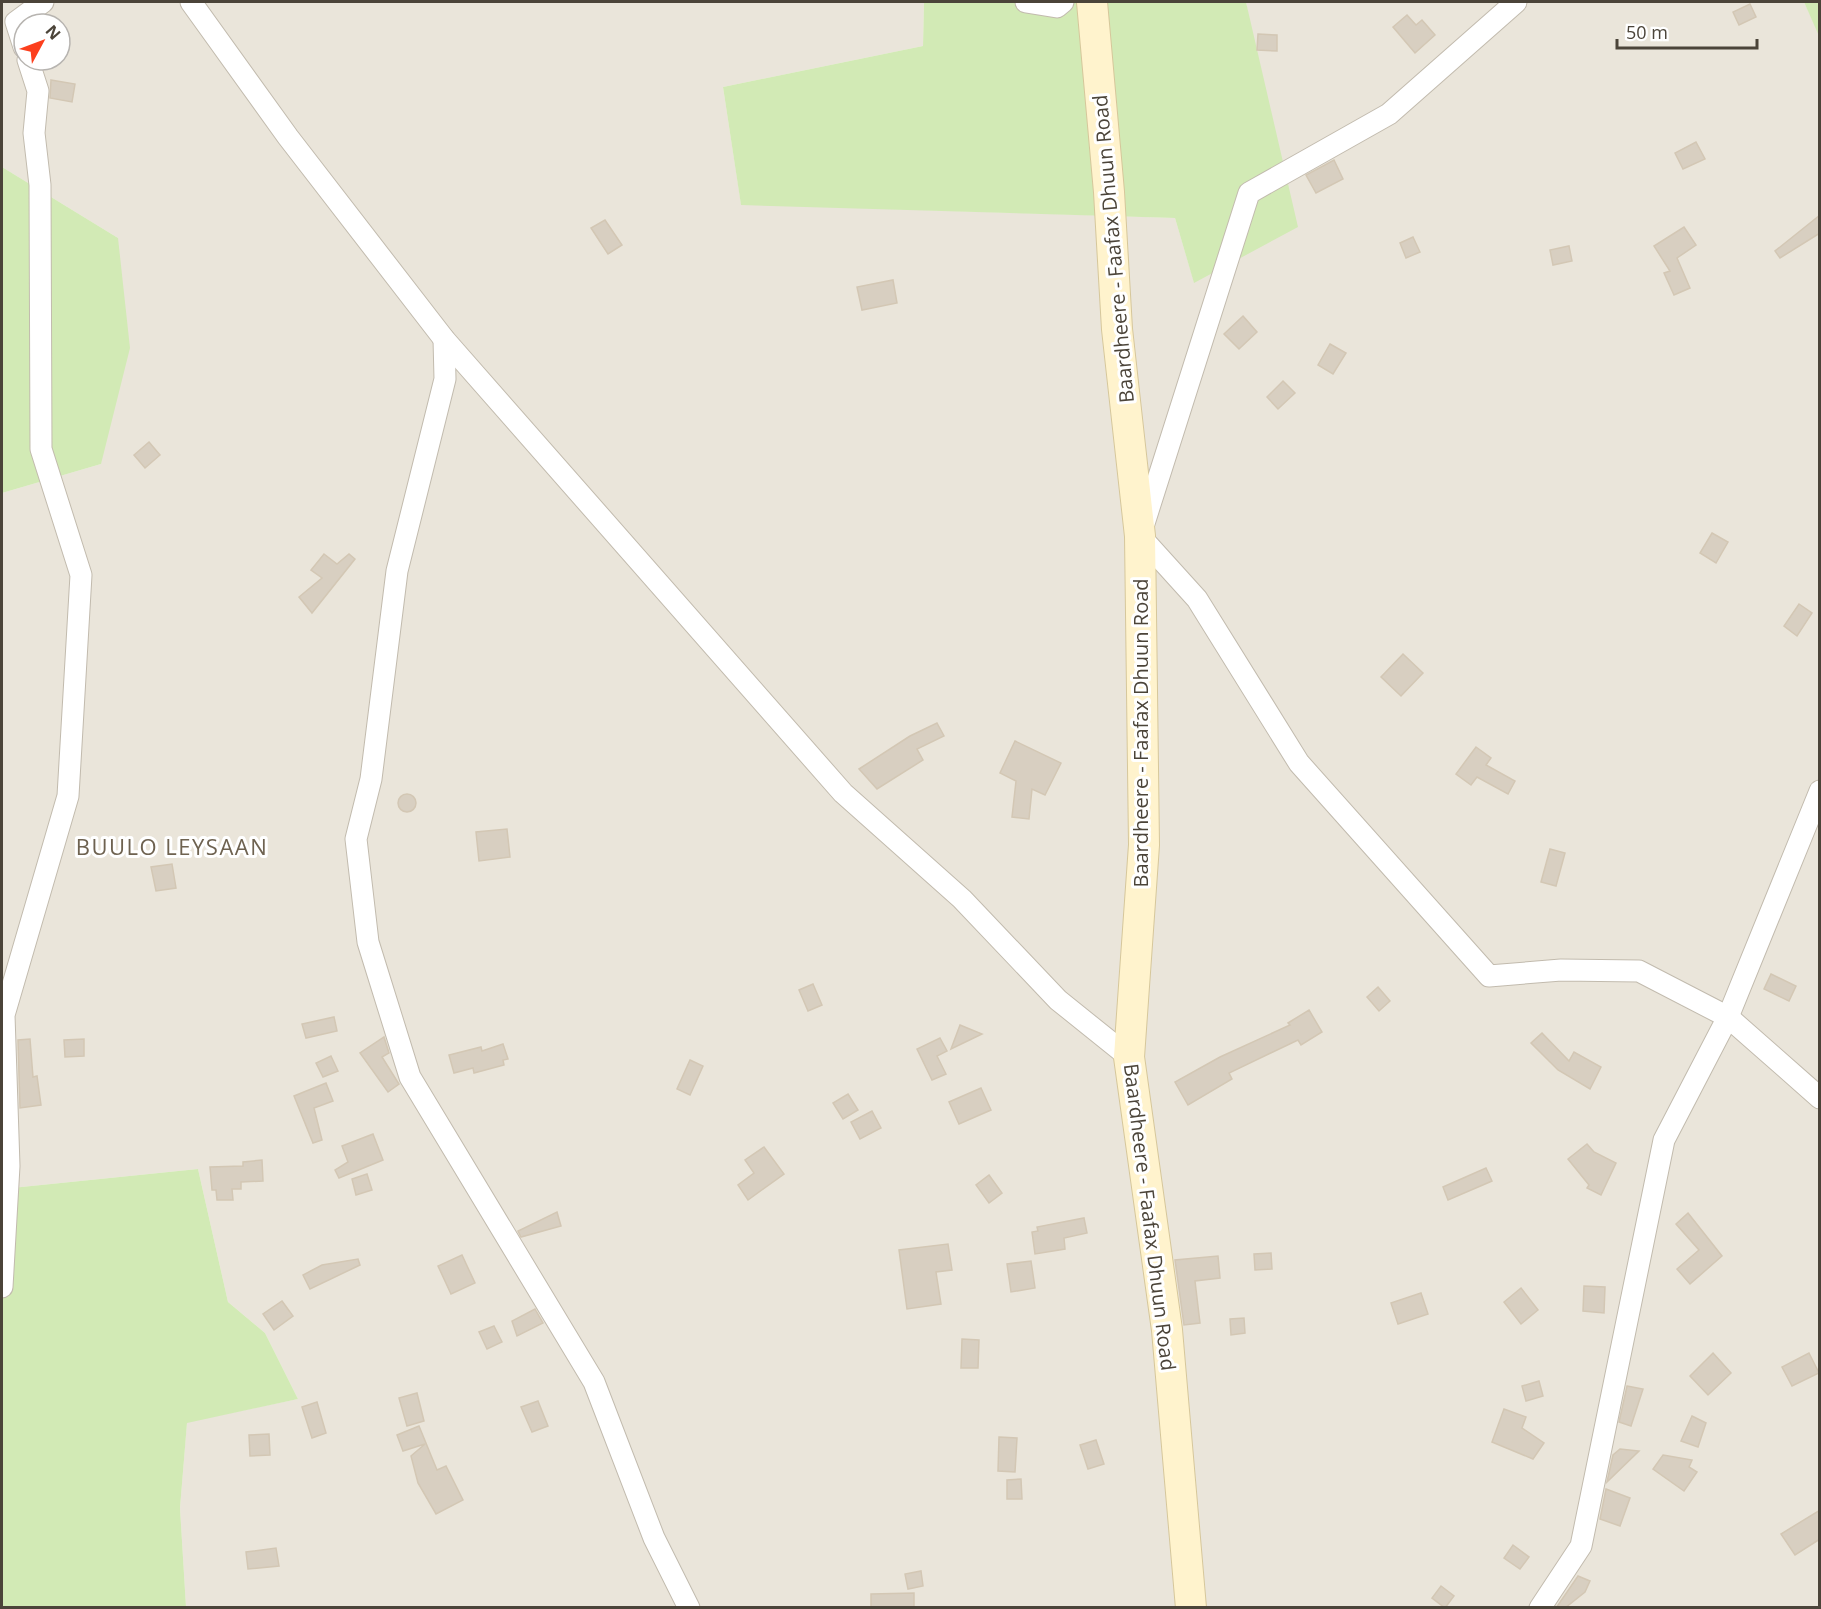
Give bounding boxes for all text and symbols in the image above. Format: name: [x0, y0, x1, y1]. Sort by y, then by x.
north arrow: [12, 12, 72, 72]
scale bar: [1617, 12, 1756, 50]
text: N: [41, 20, 66, 44]
text: 50 m: [1626, 20, 1668, 44]
street label: Baardheere - Faafax Dhuun Road: [1086, 94, 1140, 404]
street label: Baardheere - Faafax Dhuun Road: [1127, 578, 1154, 888]
district label: BUULO LEYSAAN: [76, 831, 268, 861]
street label: Baardheere - Faafax Dhuun Road: [1118, 1062, 1182, 1372]

